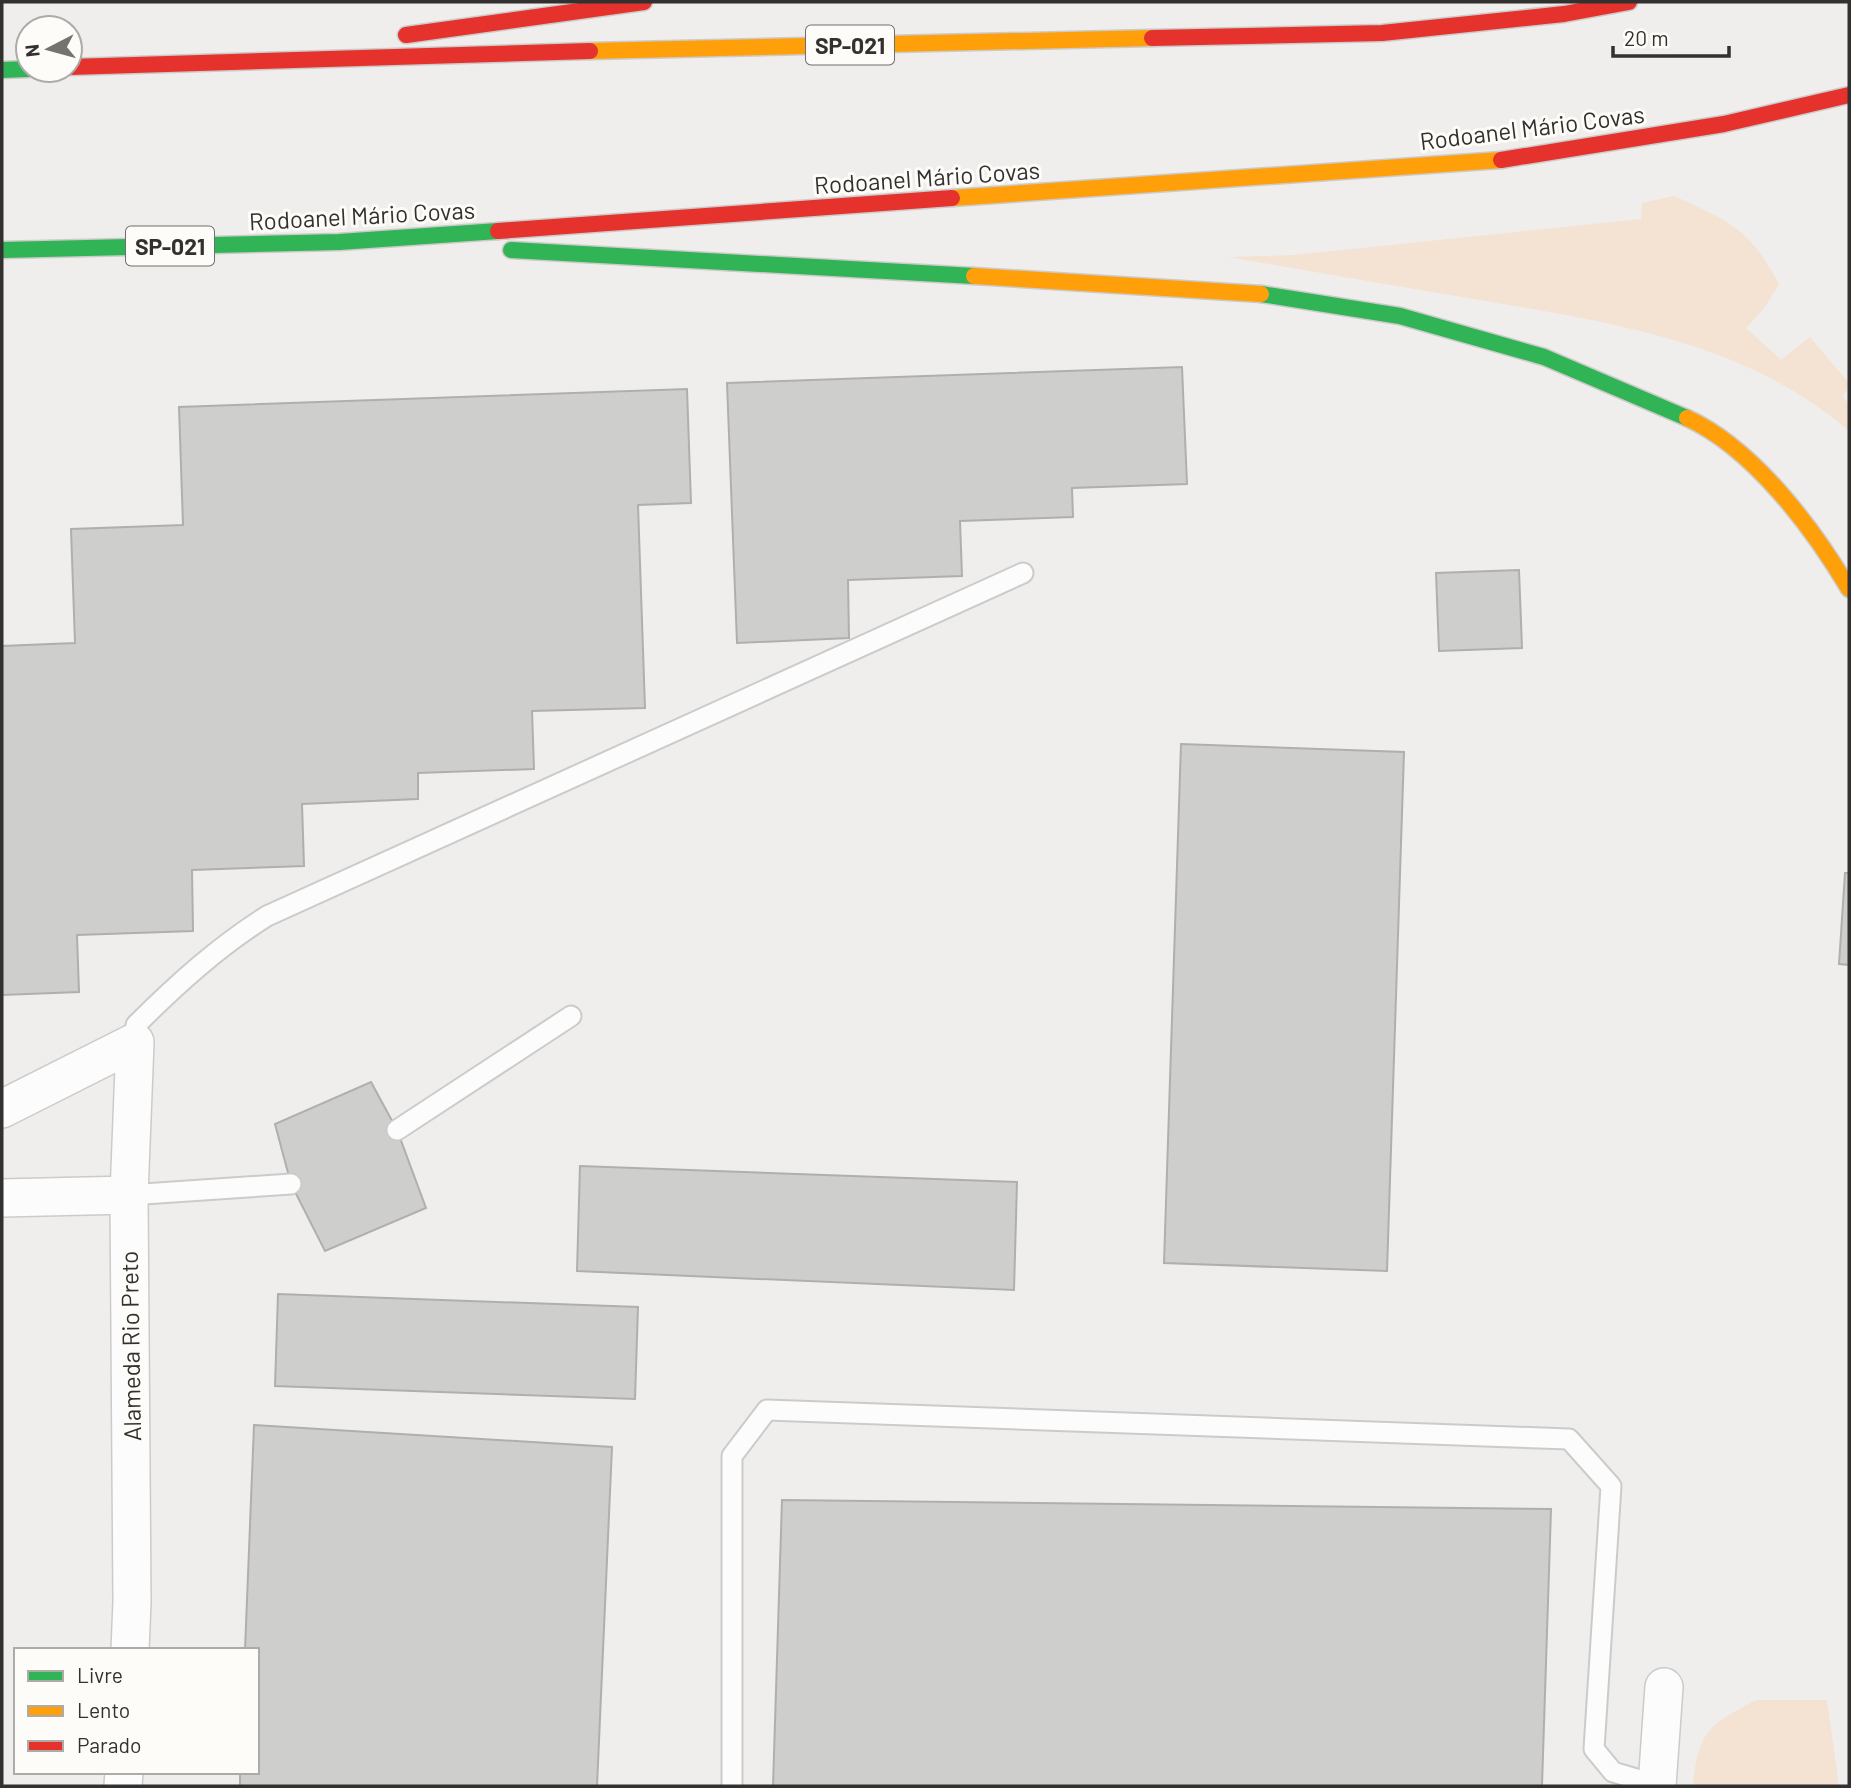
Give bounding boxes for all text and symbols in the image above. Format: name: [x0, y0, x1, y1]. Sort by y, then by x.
north arrow: [14, 14, 84, 84]
scale bar: [1613, 14, 1728, 58]
text: 20 m: [1624, 25, 1669, 50]
road number: SP-021: [806, 26, 894, 64]
text: N: [19, 43, 44, 58]
street label: Rodoanel Mário Covas: [1418, 99, 1646, 155]
street label: Rodoanel Mário Covas: [813, 155, 1041, 199]
street label: Rodoanel Mário Covas: [248, 195, 476, 235]
road number: SP-021: [126, 227, 214, 266]
street label: Alameda Rio Preto: [114, 1250, 146, 1442]
legend: [14, 1648, 259, 1774]
text: Livre: [77, 1662, 123, 1687]
text: Lento: [77, 1697, 130, 1722]
text: Parado: [77, 1732, 141, 1757]

